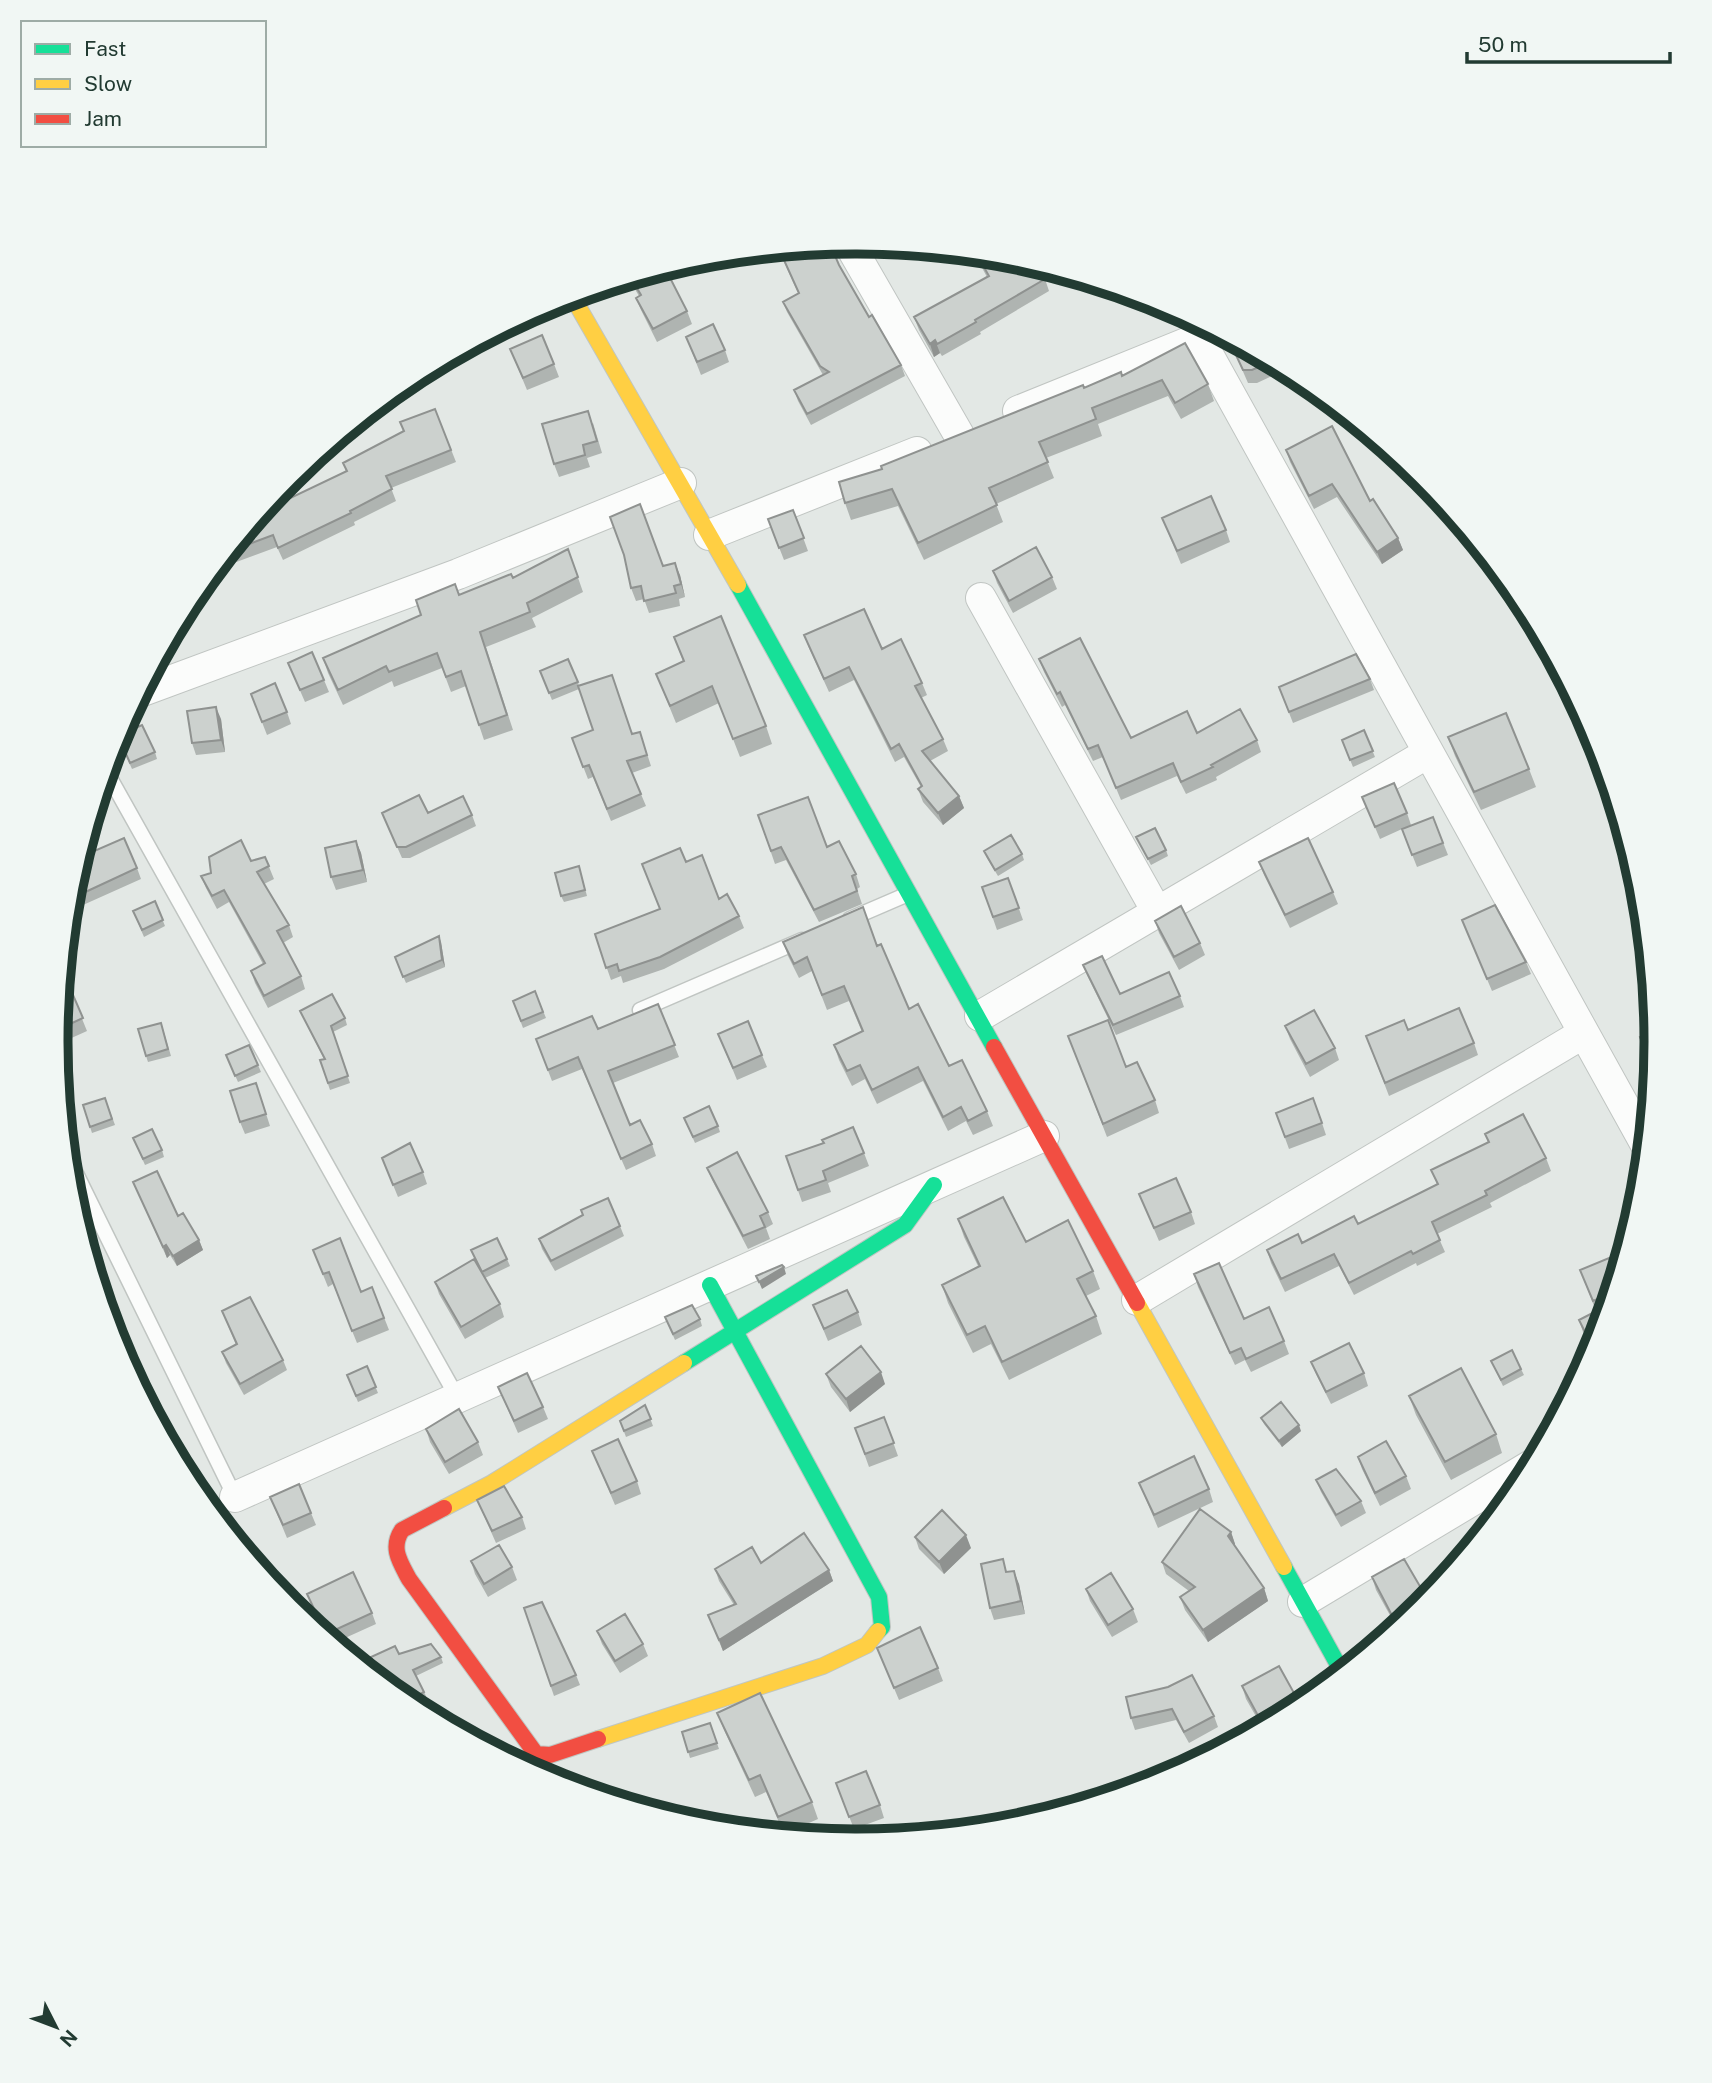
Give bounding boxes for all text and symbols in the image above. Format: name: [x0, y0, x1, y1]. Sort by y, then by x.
legend: [21, 21, 266, 147]
scale bar: [1467, 21, 1670, 65]
text: 50 m: [1478, 32, 1528, 57]
text: Fast: [84, 36, 126, 61]
text: Slow: [84, 71, 132, 96]
text: Jam: [84, 106, 122, 131]
north arrow: [21, 1992, 91, 2062]
text: N: [55, 2025, 82, 2051]

